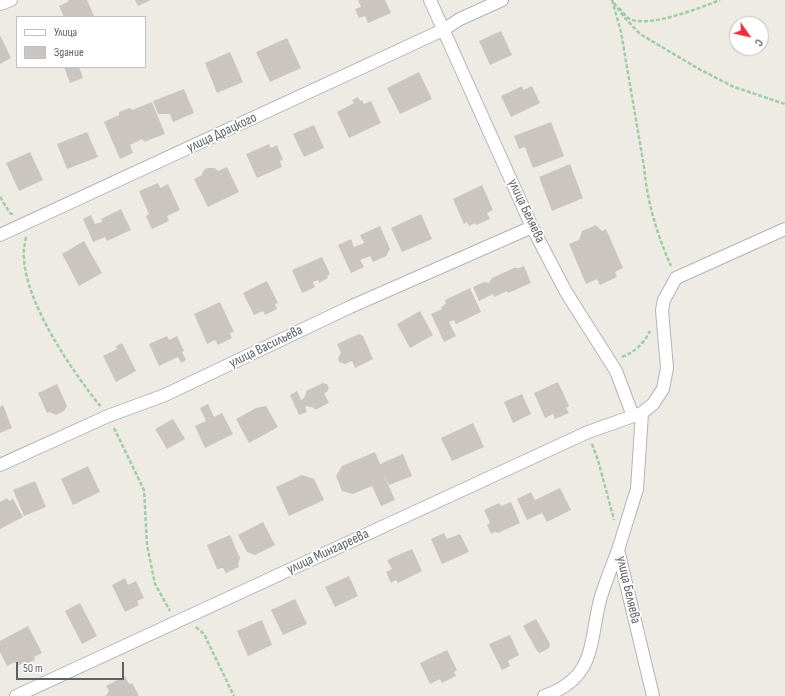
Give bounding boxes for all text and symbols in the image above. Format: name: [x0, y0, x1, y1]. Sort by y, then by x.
legend: [16, 16, 146, 68]
north arrow: [729, 16, 769, 56]
text: Улица: [54, 25, 77, 40]
text: С: [752, 36, 766, 48]
text: Здание: [54, 45, 84, 60]
street label: улица Драцкого: [184, 109, 260, 157]
street label: улица Беляева: [504, 176, 548, 246]
street label: улица Васильева: [227, 322, 305, 372]
street label: улица Мингареева: [284, 526, 372, 578]
street label: улица Беляева: [612, 555, 644, 625]
scale bar: [18, 654, 126, 680]
text: 50 m: [23, 661, 43, 676]

